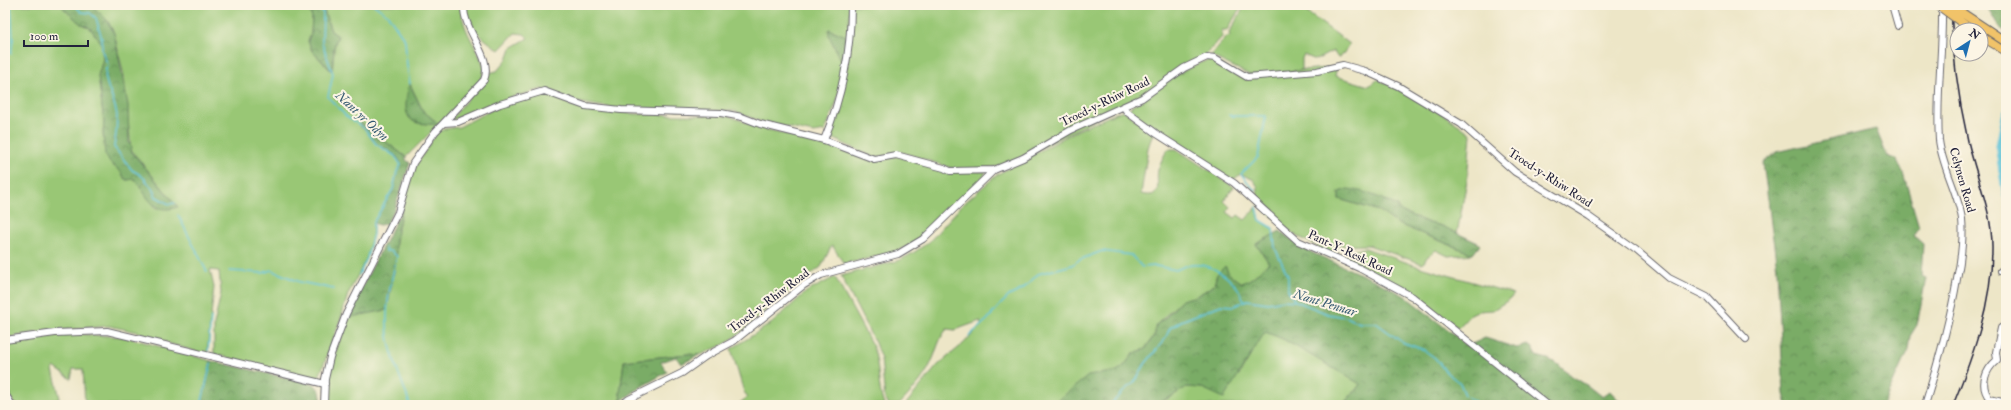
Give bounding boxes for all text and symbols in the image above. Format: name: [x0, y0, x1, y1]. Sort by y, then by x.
scale bar: [24, 22, 88, 48]
north arrow: [1949, 22, 1989, 62]
text: N: [1966, 26, 1983, 43]
text: 100 m: [30, 29, 59, 44]
street label: Troed-y-Rhiw Road: [1058, 74, 1152, 130]
water label: Nant yr Odyn: [332, 87, 392, 144]
street label: Troed-y-Rhiw Road: [1505, 145, 1595, 211]
street label: Celynen Road: [1946, 146, 1978, 214]
street label: Pant-Y-Resk Road: [1306, 227, 1395, 279]
street label: Troed-y-Rhiw Road: [726, 266, 812, 336]
water label: Nant Pennar: [1291, 286, 1359, 320]

